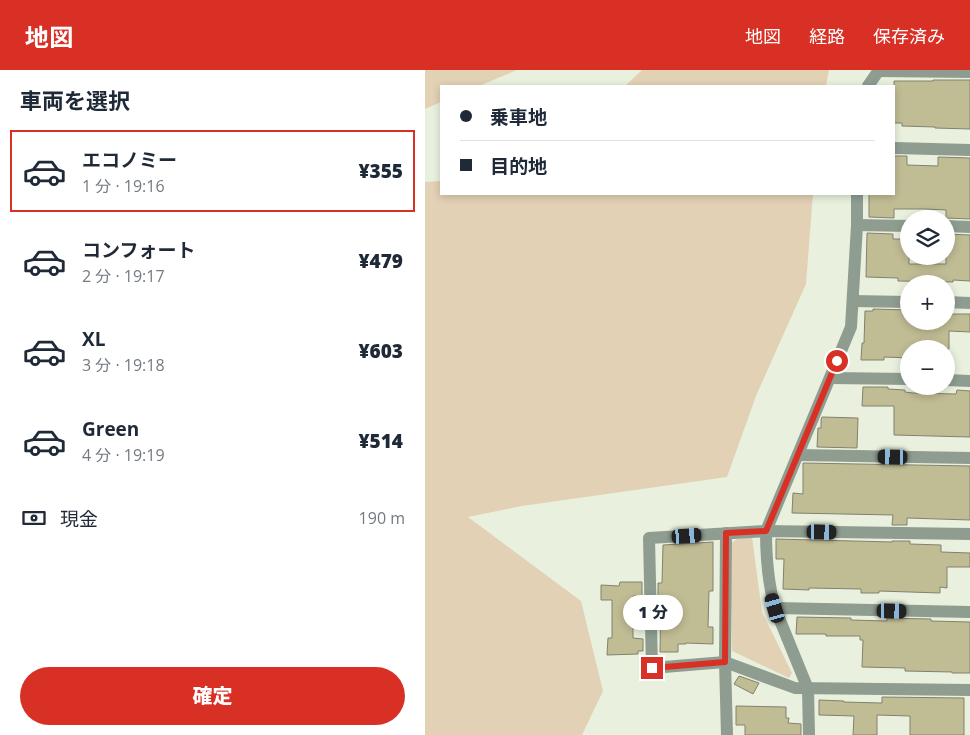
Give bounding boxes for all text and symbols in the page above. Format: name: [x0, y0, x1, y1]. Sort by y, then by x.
text: 地図: [25, 20, 73, 53]
text: 地図: [745, 24, 781, 48]
text: 経路: [809, 24, 845, 48]
text: 保存済み: [873, 24, 945, 48]
text: 車両を選択: [20, 85, 130, 115]
text: 乗車地: [490, 104, 547, 130]
text: エコノミー: [82, 147, 177, 173]
icon: car: [22, 149, 67, 194]
text: 目的地: [490, 153, 547, 179]
text: ¥355: [358, 158, 403, 184]
text: 1 分 · 19:16: [82, 175, 165, 197]
map controls: [900, 210, 955, 395]
button: layers: [900, 210, 955, 265]
text: コンフォート: [82, 237, 195, 263]
icon: car: [22, 239, 67, 284]
text: ¥479: [358, 248, 403, 274]
text: 2 分 · 19:17: [82, 265, 165, 287]
button: +: [900, 275, 955, 330]
text: XL: [82, 326, 105, 352]
icon: car: [22, 329, 67, 374]
text: ¥603: [358, 338, 403, 364]
button: −: [900, 340, 955, 395]
route start: [826, 350, 848, 372]
text: 3 分 · 19:18: [82, 354, 165, 376]
text: Green: [82, 416, 139, 442]
icon: car: [22, 419, 67, 464]
text: ¥514: [358, 428, 403, 454]
text: 4 分 · 19:19: [82, 444, 165, 466]
car: [877, 449, 908, 465]
icon: cash: [20, 504, 48, 532]
text: 現金: [60, 506, 98, 532]
text: 190 m: [359, 507, 405, 529]
car: [806, 524, 837, 540]
car: [671, 527, 702, 545]
car: [763, 592, 786, 624]
callout: 1 分: [622, 596, 682, 630]
text: 1 分: [638, 601, 668, 623]
car: [876, 603, 907, 619]
route end: [641, 657, 663, 679]
button: 確定: [20, 667, 405, 725]

